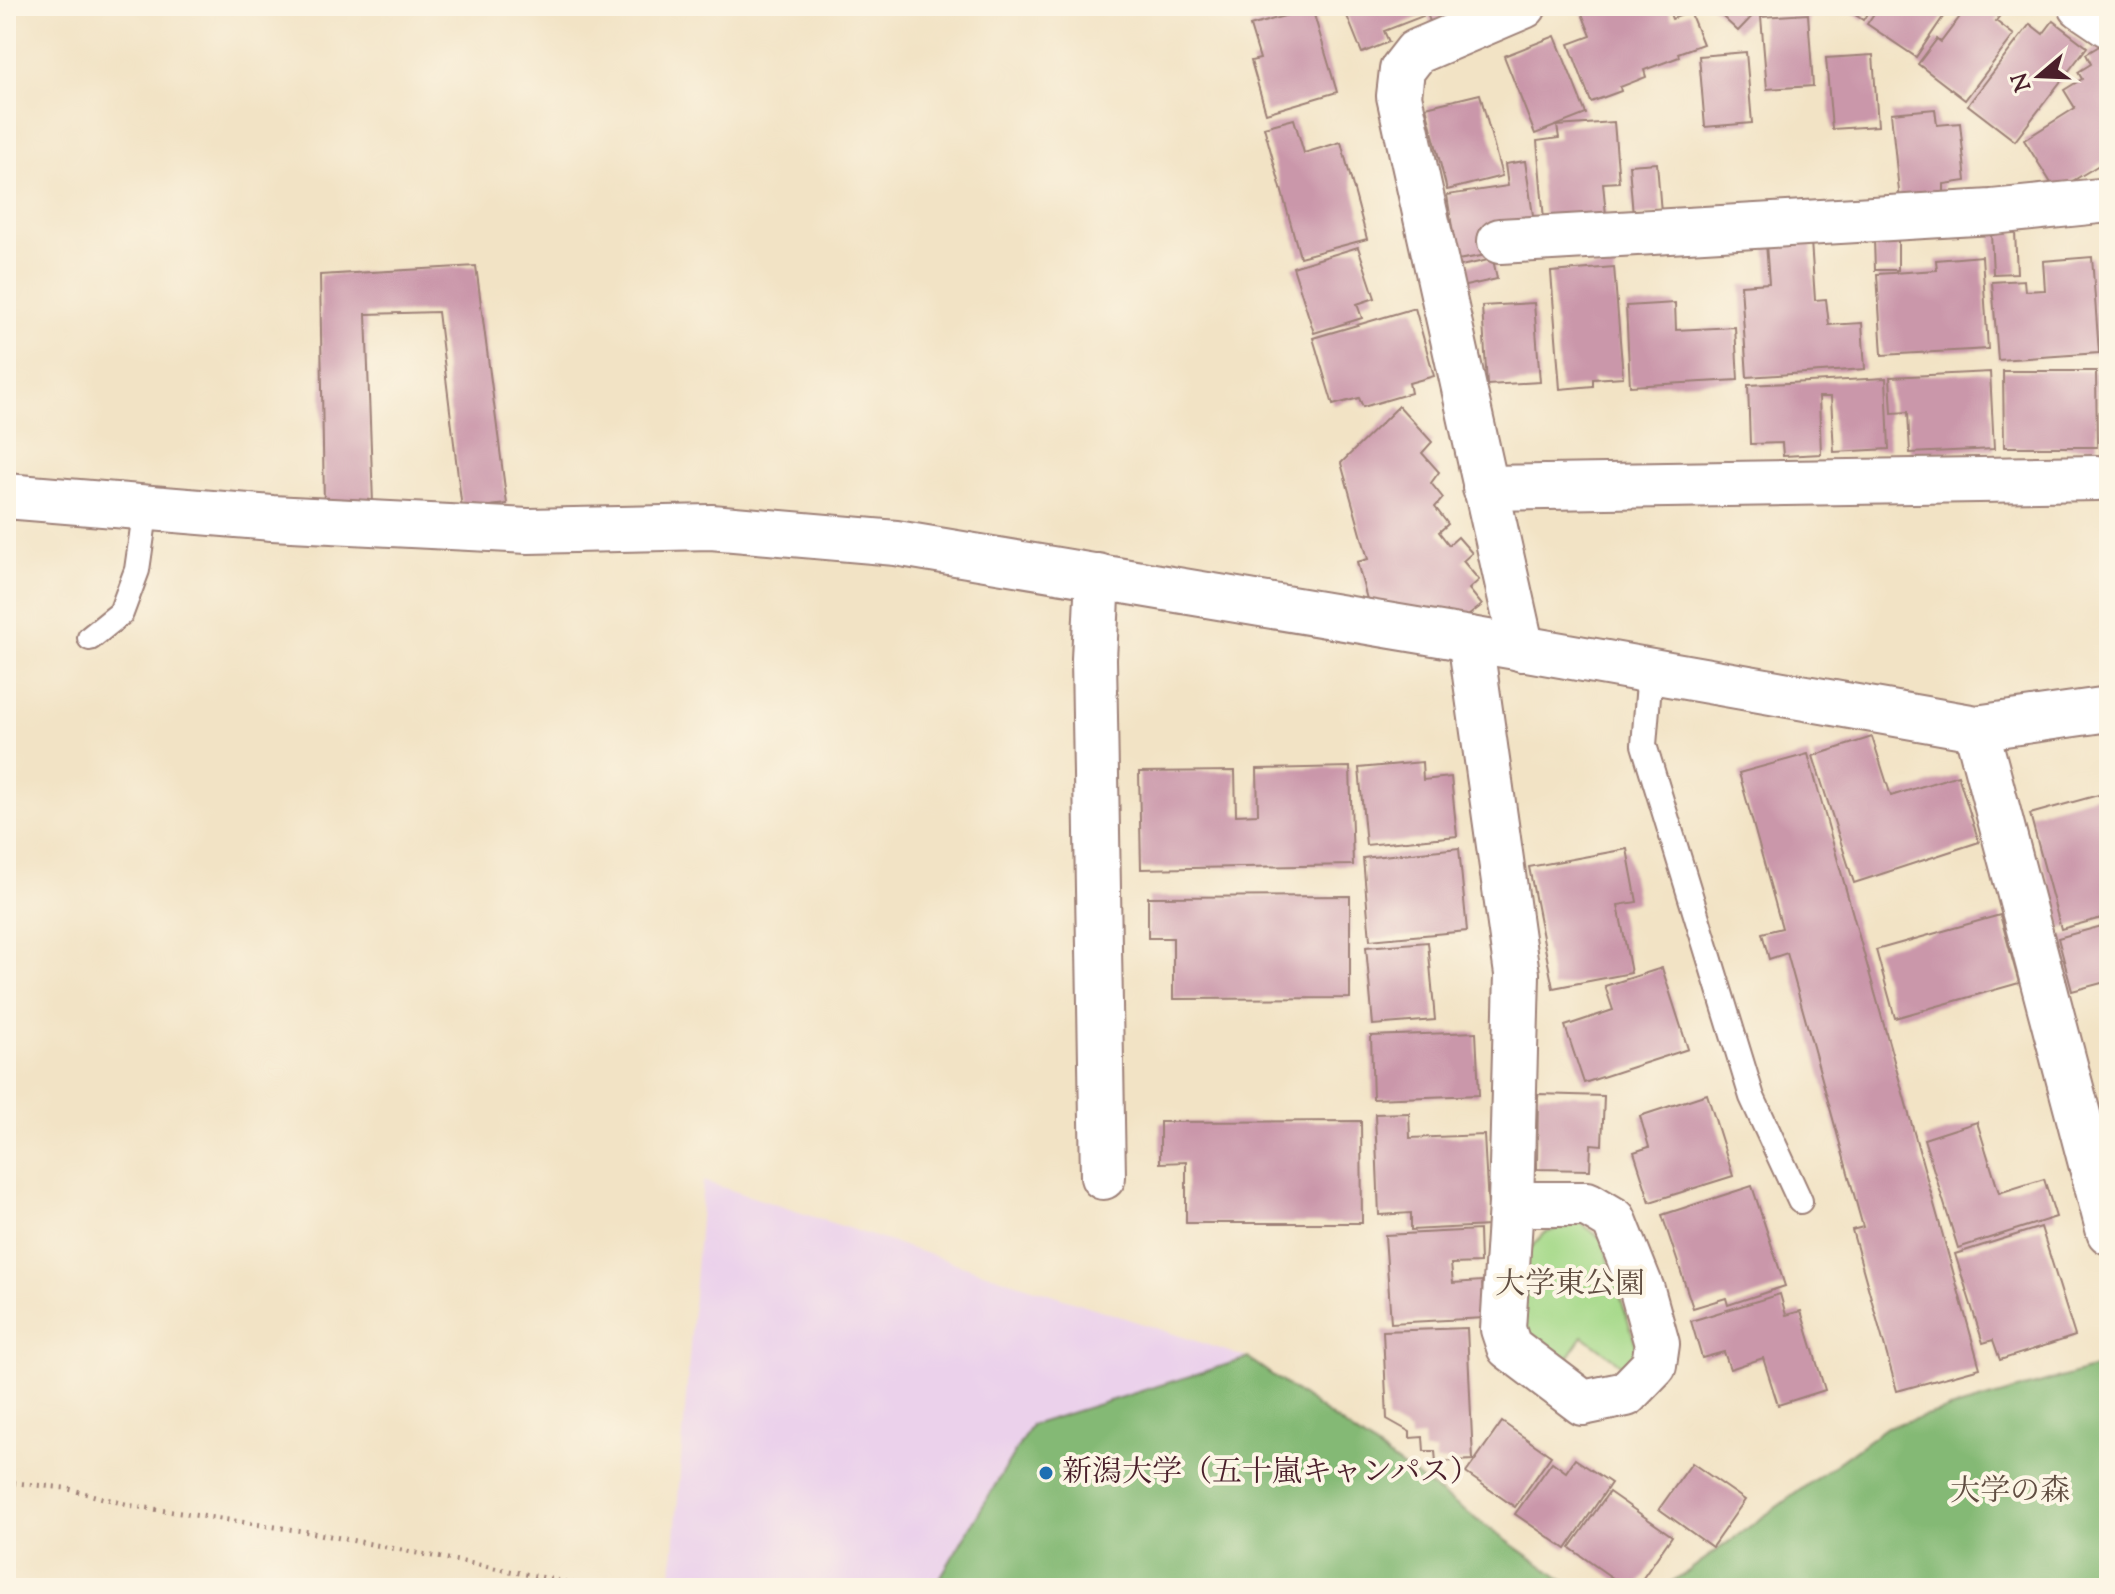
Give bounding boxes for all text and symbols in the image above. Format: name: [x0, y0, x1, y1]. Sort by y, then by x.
north arrow: [1999, 36, 2079, 116]
text: N: [2005, 68, 2041, 95]
park label: 大学東公園: [1495, 1264, 1645, 1307]
place label: 新潟大学（五十嵐キャンパス）: [1062, 1452, 1480, 1495]
marker: 新潟大学（五十嵐キャンパス）: [1037, 1464, 1055, 1482]
park label: 大学の森: [1950, 1471, 2070, 1514]

